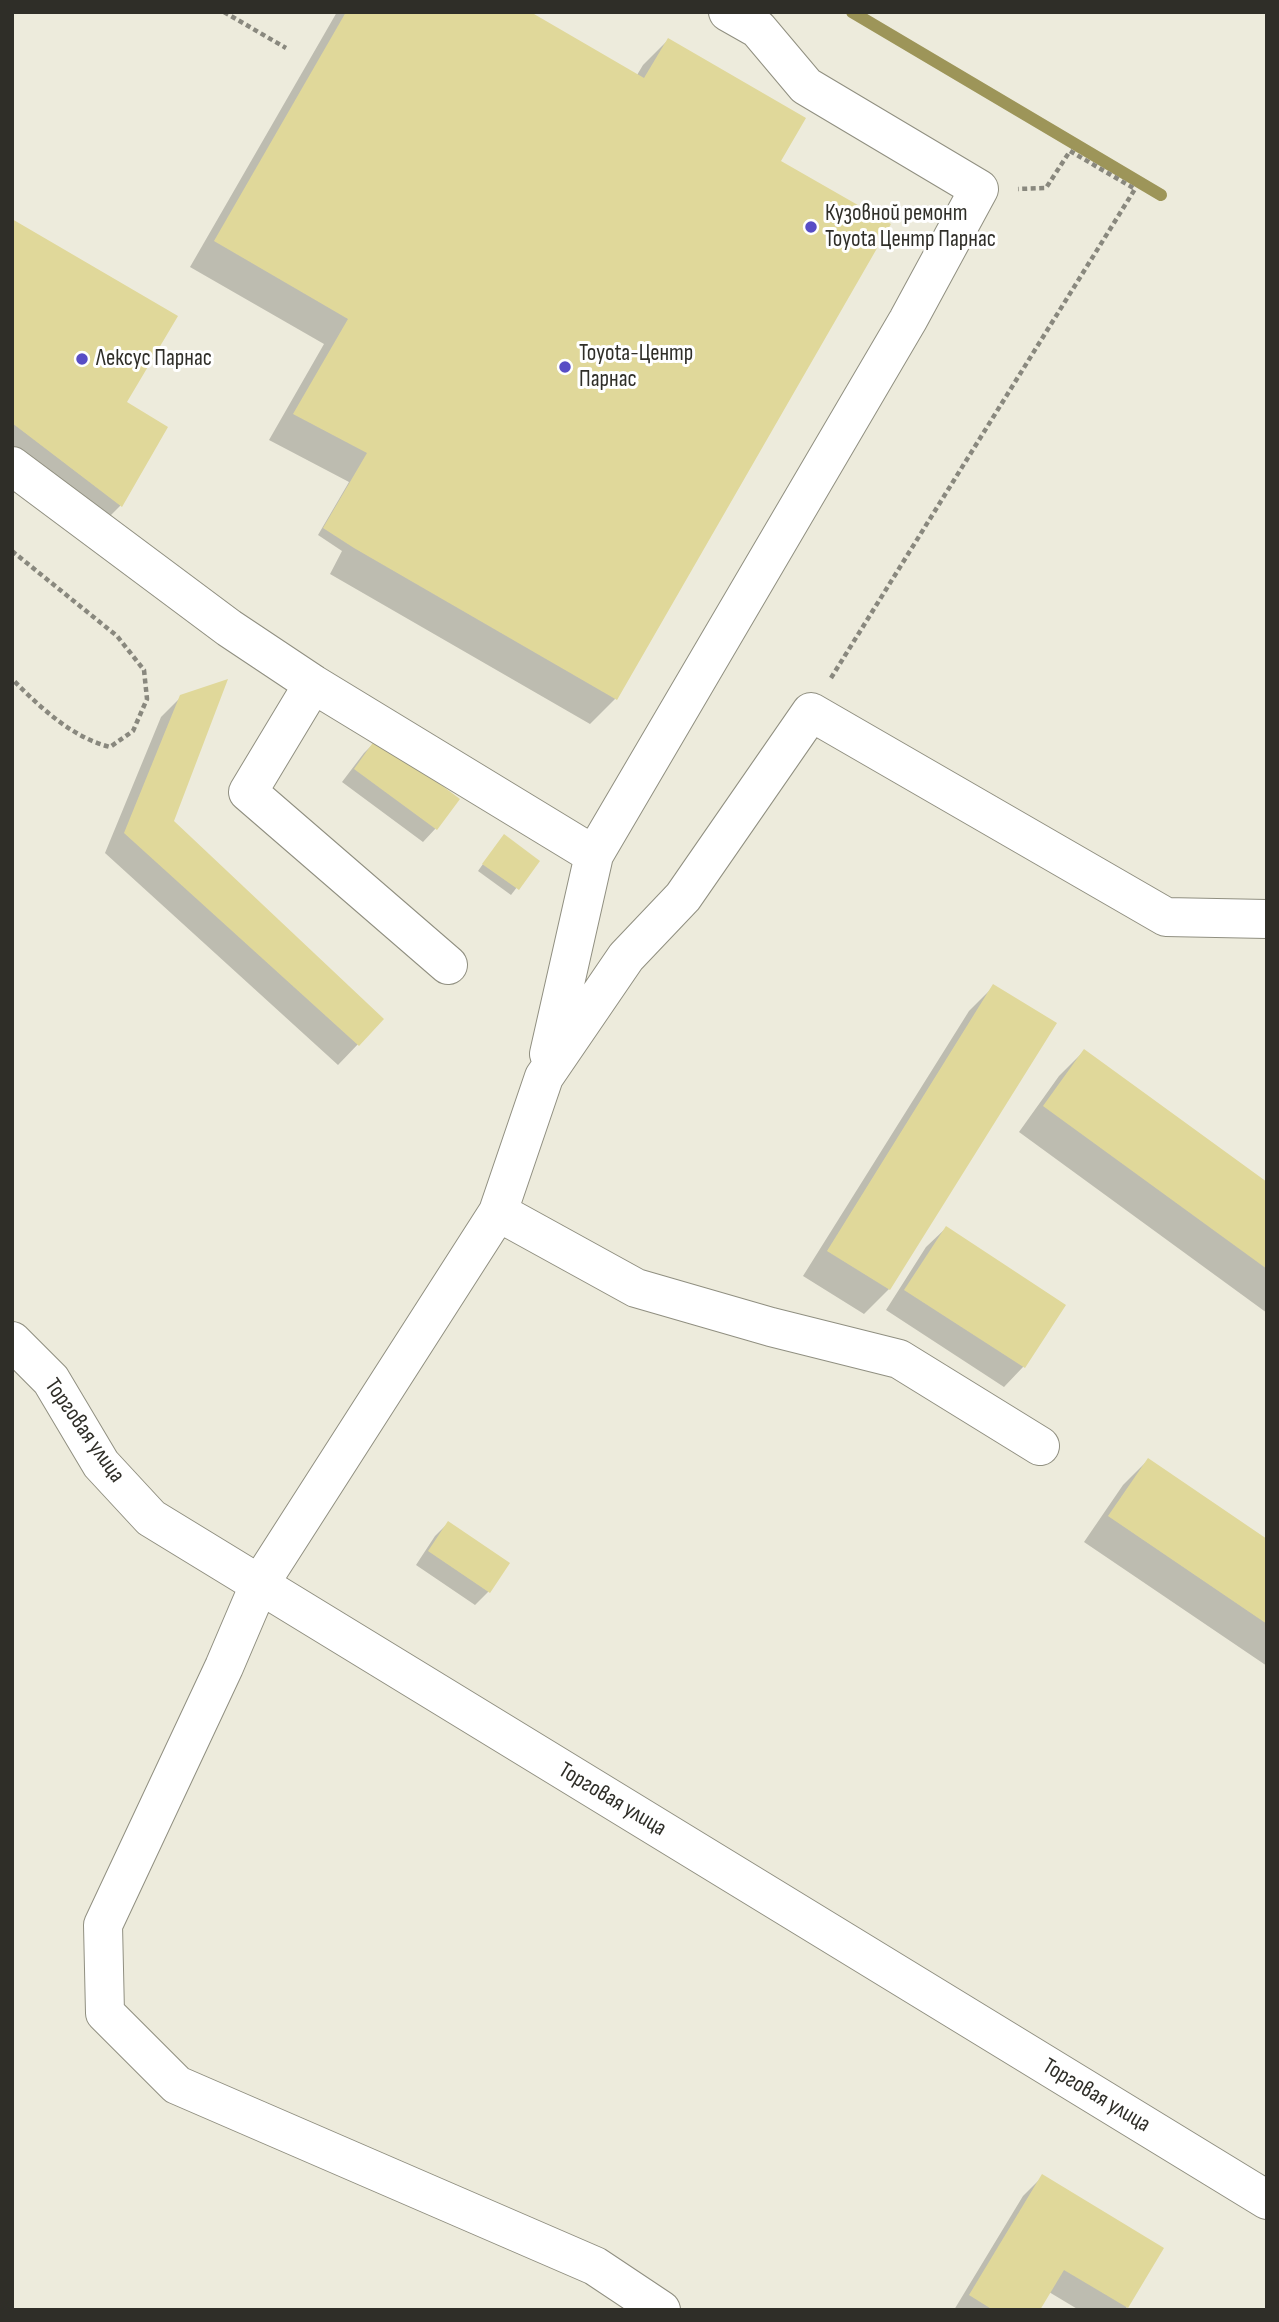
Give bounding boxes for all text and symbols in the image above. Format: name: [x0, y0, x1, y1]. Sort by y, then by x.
place label: Кузовной ремонт Toyota Центр Парнас: [825, 200, 996, 254]
marker: Кузовной ремонт Toyota Центр Парнас: [803, 219, 819, 235]
place label: Toyota-Центр Парнас: [579, 340, 693, 394]
place label: Лексус Парнас: [96, 345, 212, 373]
marker: Лексус Парнас: [74, 351, 90, 367]
marker: Toyota-Центр Парнас: [557, 359, 573, 375]
street label: Торговая улица: [38, 1374, 130, 1488]
street label: Торговая улица: [553, 1757, 671, 1843]
street label: Торговая улица: [1037, 2053, 1155, 2139]

